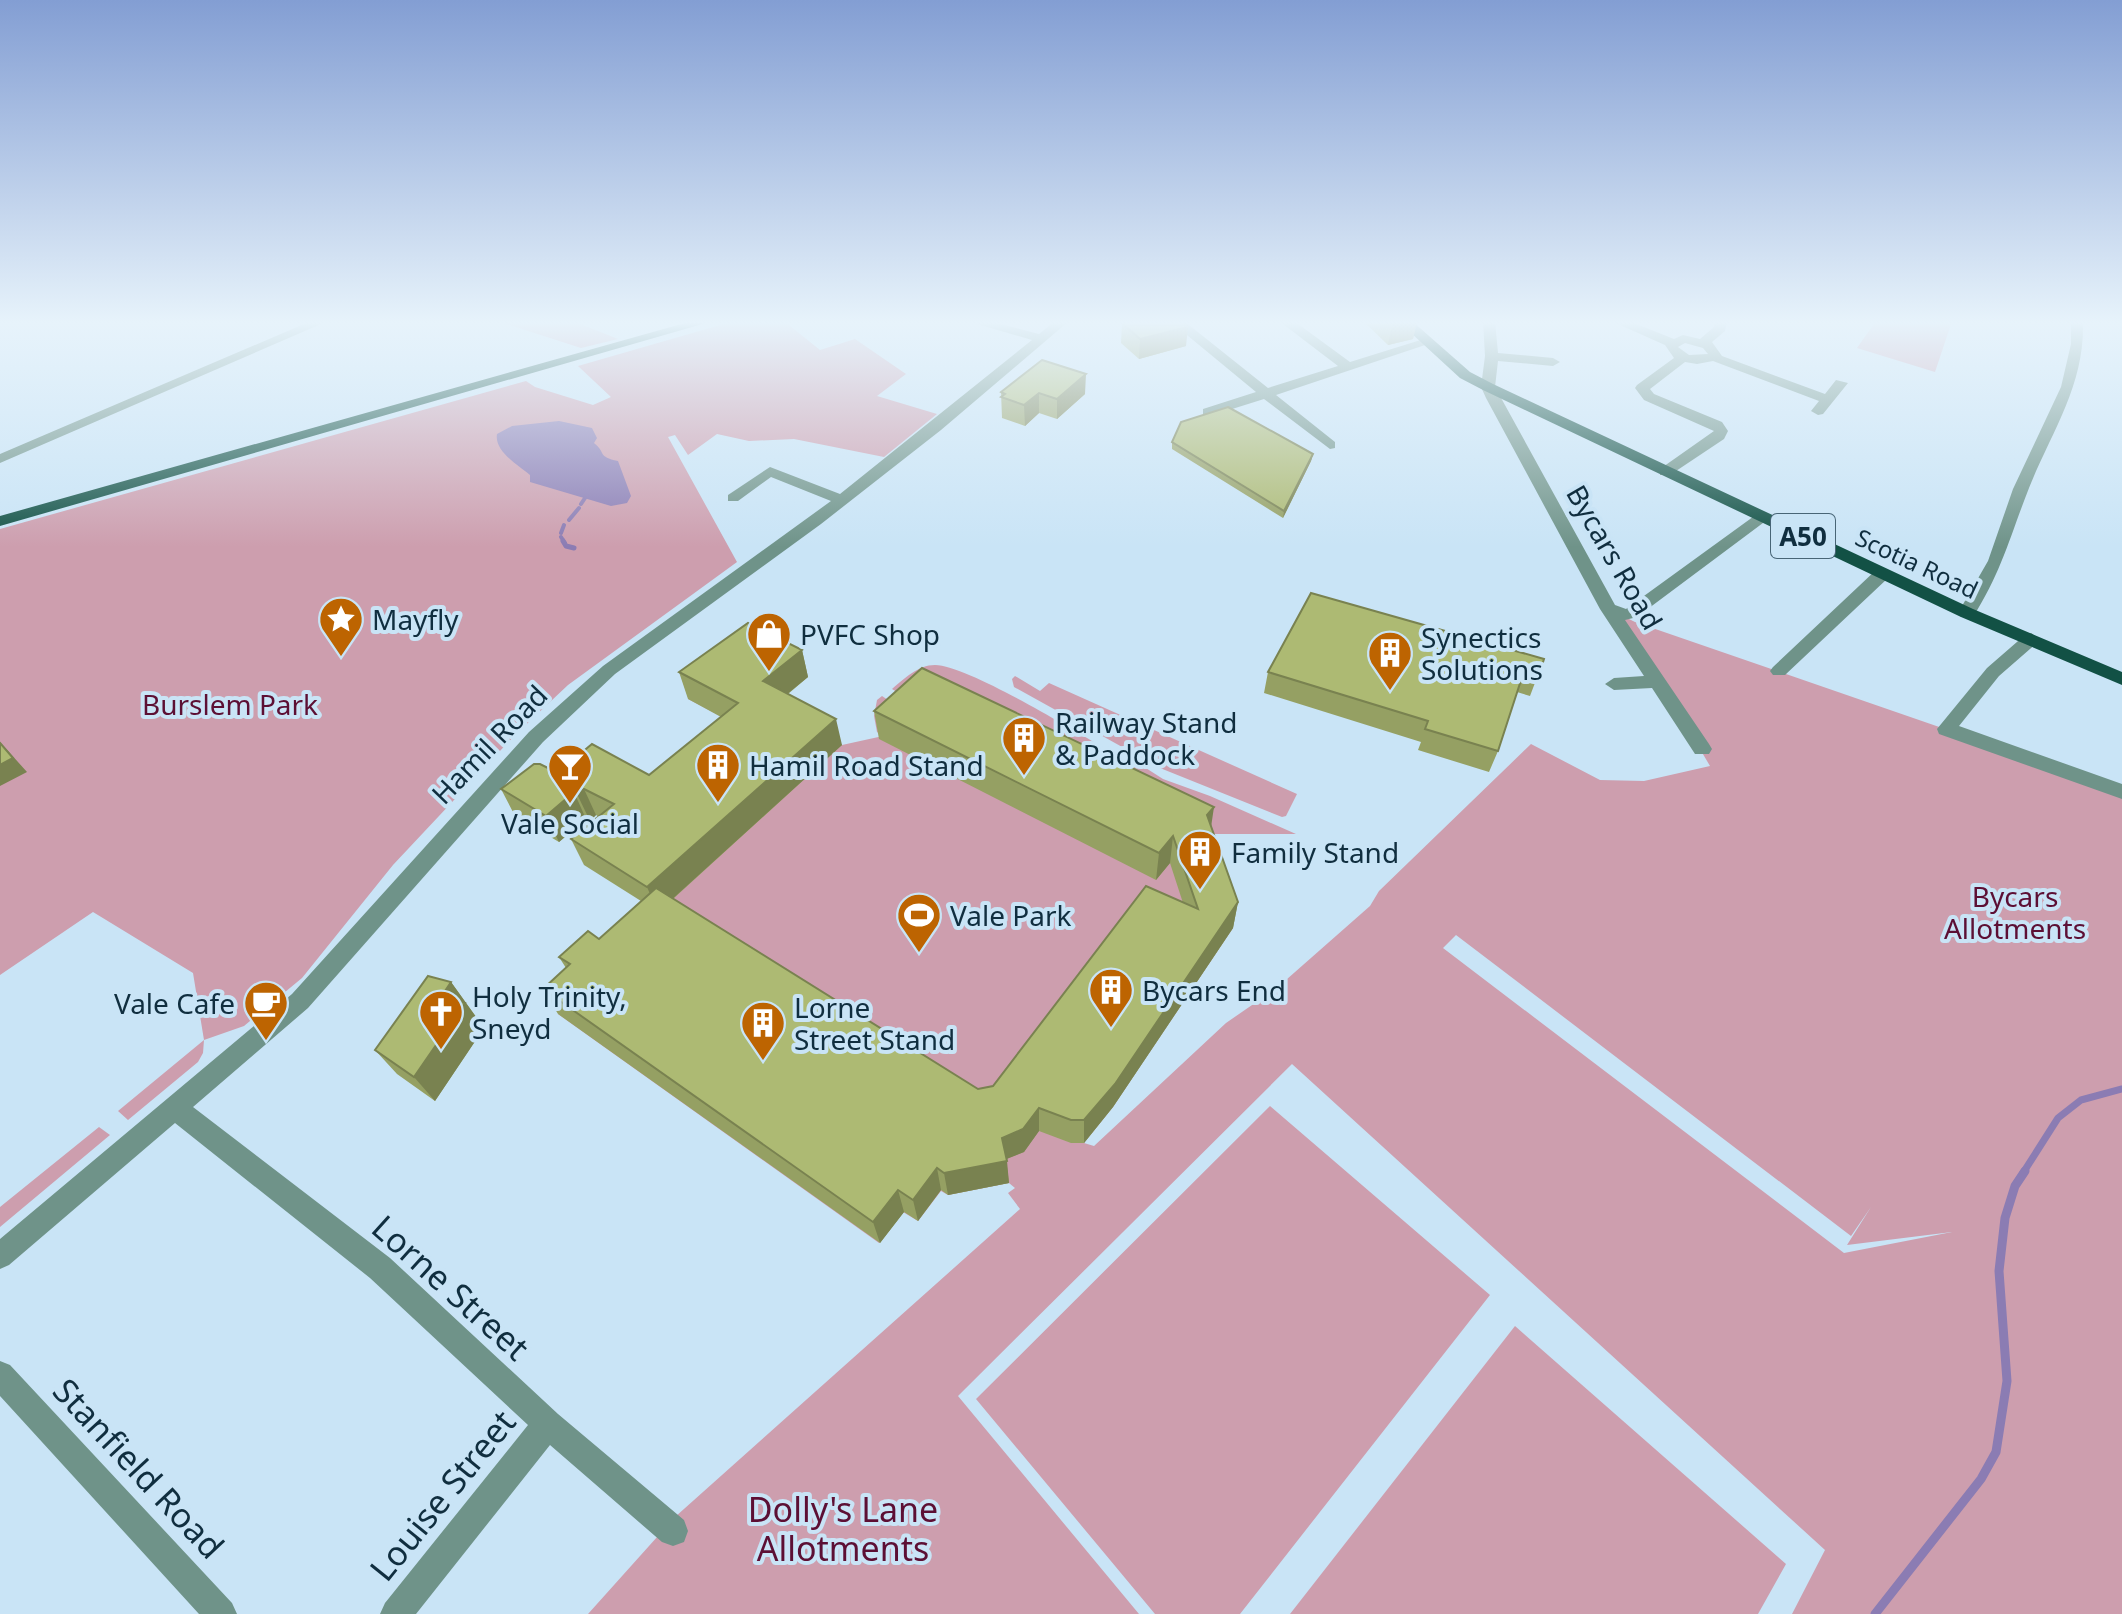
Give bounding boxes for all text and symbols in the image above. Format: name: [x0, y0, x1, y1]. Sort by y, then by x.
street label: Bycars Road: [1558, 478, 1672, 636]
road number: A50: [1771, 514, 1835, 558]
street label: Scotia Road: [1850, 520, 1984, 606]
place icon: Mayfly: [317, 595, 365, 658]
place label: Mayfly: [372, 600, 459, 638]
shop icon: PVFC Shop: [745, 610, 793, 673]
place label: PVFC Shop: [800, 615, 940, 653]
place label: Synectics Solutions: [1421, 618, 1543, 688]
building icon: Synectics Solutions: [1366, 629, 1414, 692]
street label: Hamil Road: [423, 676, 555, 812]
park label: Burslem Park: [142, 685, 318, 723]
place label: Railway Stand & Paddock: [1055, 703, 1238, 773]
building icon: Railway Stand & Paddock: [1000, 714, 1048, 777]
building icon: Hamil Road Stand: [694, 741, 742, 804]
bar icon: Vale Social: [546, 742, 594, 805]
place label: Hamil Road Stand: [749, 746, 984, 784]
place label: Vale Social: [501, 804, 639, 842]
building icon: Family Stand: [1176, 828, 1224, 891]
place label: Family Stand: [1231, 833, 1399, 871]
park label: Bycars Allotments: [1944, 877, 2086, 947]
sports icon: Vale Park: [895, 891, 943, 954]
place label: Vale Park: [950, 896, 1071, 934]
building icon: Bycars End: [1087, 966, 1135, 1029]
place label: Bycars End: [1142, 971, 1286, 1009]
place label: Holy Trinity, Sneyd: [472, 977, 627, 1047]
cafe icon: Vale Cafe: [242, 979, 290, 1042]
place label: Vale Cafe: [114, 984, 235, 1022]
church icon: Holy Trinity, Sneyd: [417, 988, 465, 1051]
place label: Lorne Street Stand: [794, 988, 955, 1058]
building icon: Lorne Street Stand: [739, 999, 787, 1062]
street label: Lorne Street: [363, 1204, 539, 1370]
street label: Stanfield Road: [43, 1368, 235, 1568]
street label: Louise Street: [359, 1400, 525, 1590]
park label: Dolly's Lane Allotments: [748, 1486, 938, 1571]

